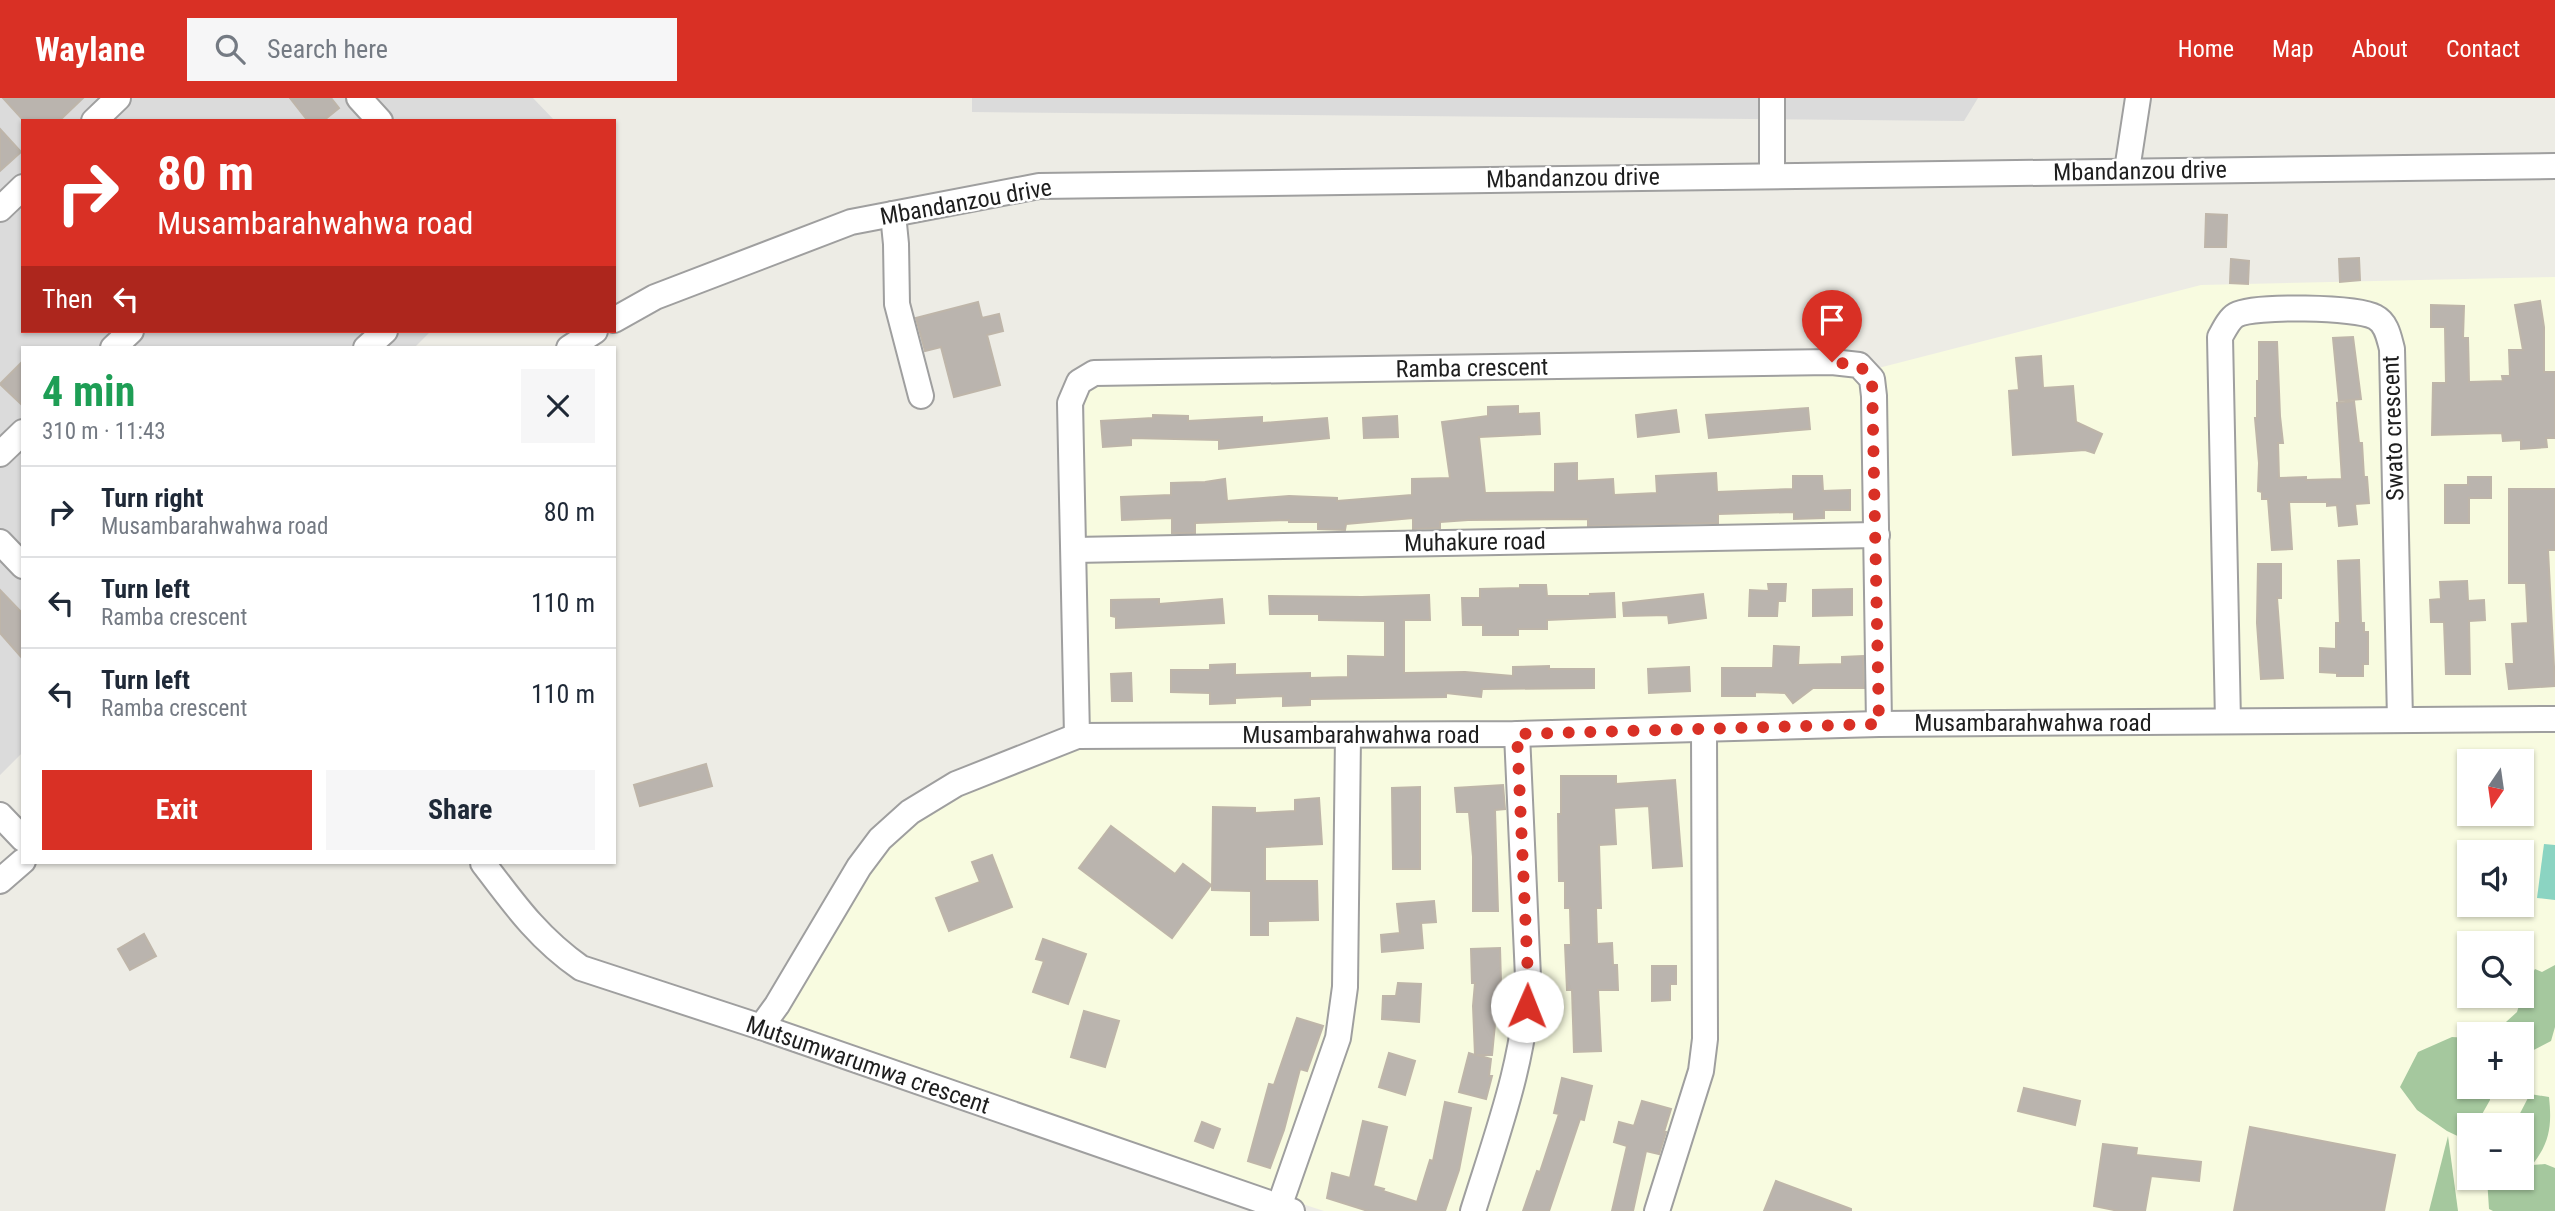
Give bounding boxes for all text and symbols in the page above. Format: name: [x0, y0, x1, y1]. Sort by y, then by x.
search box: [187, 18, 677, 81]
text: Waylane: [35, 30, 145, 69]
icon: search: [211, 30, 249, 68]
text: Search here: [267, 34, 388, 64]
text: Home: [2178, 35, 2234, 63]
text: Map: [2272, 35, 2314, 63]
text: About: [2352, 35, 2408, 63]
text: Contact: [2446, 35, 2520, 63]
text: 80 m: [157, 145, 254, 202]
icon: right: [42, 147, 133, 238]
street label: Mbandanzou drive: [2053, 155, 2227, 187]
street label: Mbandanzou drive: [1486, 162, 1660, 194]
street label: Mbandanzou drive: [878, 173, 1054, 231]
text: Musambarahwahwa road: [157, 204, 473, 242]
icon: left: [107, 280, 145, 318]
text: Then: [42, 284, 93, 314]
pin: [1802, 290, 1862, 362]
icon: arrive: [1813, 301, 1851, 339]
street label: Ramba crescent: [1395, 353, 1549, 383]
street label: Swato crescent: [2376, 355, 2410, 501]
text: 4 min: [42, 367, 135, 416]
button: close: [521, 369, 595, 443]
text: 310 m · 11:43: [42, 418, 166, 445]
text: Turn right: [101, 483, 203, 513]
icon: right: [42, 493, 80, 531]
text: 80 m: [544, 497, 595, 527]
text: Musambarahwahwa road: [101, 513, 328, 540]
street label: Muhakure road: [1404, 527, 1546, 557]
text: Turn left: [101, 574, 190, 604]
icon: left: [42, 584, 80, 622]
text: 110 m: [531, 588, 595, 618]
text: Ramba crescent: [101, 604, 247, 631]
text: Turn left: [101, 665, 190, 695]
icon: left: [42, 675, 80, 713]
text: 110 m: [531, 679, 595, 709]
text: Ramba crescent: [101, 695, 247, 722]
street label: Musambarahwahwa road: [1914, 709, 2152, 737]
street label: Musambarahwahwa road: [1242, 721, 1480, 749]
north arrow: [2457, 749, 2534, 826]
map controls: [2457, 749, 2534, 1190]
button: Exit: [42, 770, 312, 850]
button: Share: [326, 770, 595, 850]
button: sound: [2457, 840, 2534, 917]
button: search: [2457, 931, 2534, 1008]
position arrow: [1490, 969, 1564, 1043]
street label: Mutsumwarumwa crescent: [743, 1010, 993, 1120]
button: +: [2457, 1022, 2534, 1099]
button: −: [2457, 1113, 2534, 1190]

